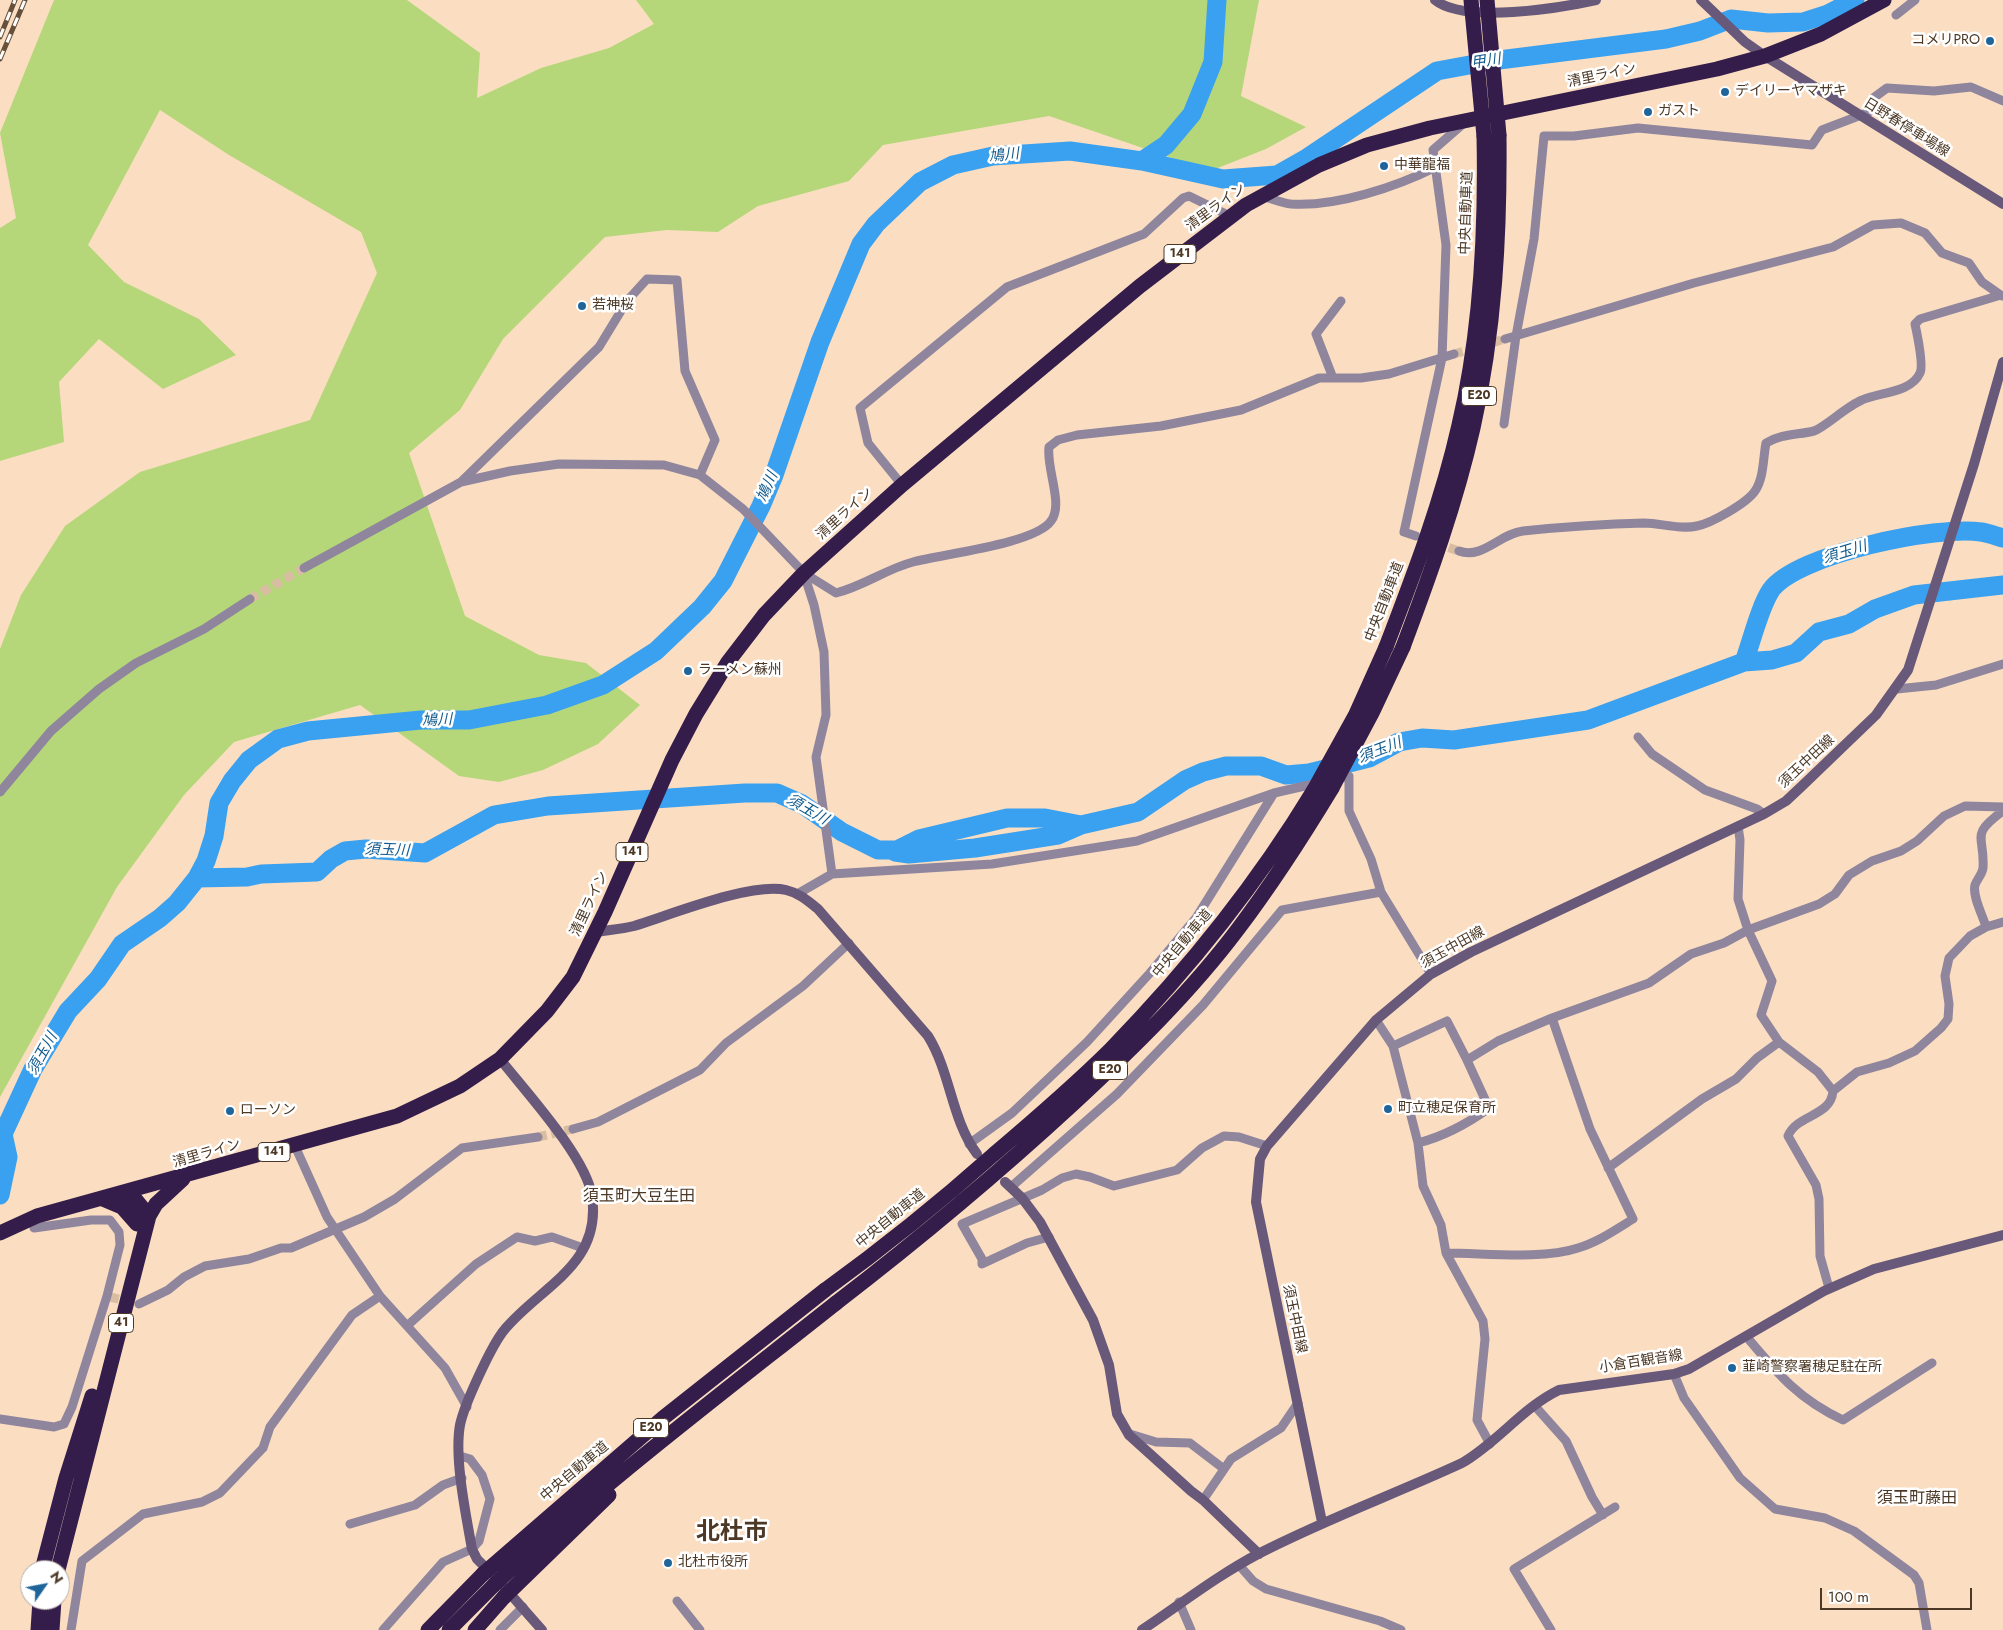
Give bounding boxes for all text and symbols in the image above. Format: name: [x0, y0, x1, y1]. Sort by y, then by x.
place label: コメリPRO: [1911, 33, 1980, 49]
marker: コメリPRO: [1984, 35, 1996, 47]
water label: 甲川: [1470, 51, 1502, 73]
street label: 清里ライン: [1566, 61, 1638, 91]
place label: デイリーヤマザキ: [1735, 84, 1847, 100]
marker: デイリーヤマザキ: [1719, 86, 1731, 98]
street label: 日野春停車場線: [1860, 95, 1952, 161]
place label: ガスト: [1658, 104, 1700, 120]
marker: ガスト: [1642, 106, 1654, 118]
water label: 鳩川: [988, 145, 1020, 167]
place label: 中華龍福: [1394, 158, 1450, 174]
marker: 中華龍福: [1378, 160, 1390, 172]
street label: 中央自動車道: [1457, 171, 1477, 255]
street label: 清里ライン: [1183, 181, 1249, 235]
road number: 141: [1164, 244, 1196, 264]
place label: 若神桜: [592, 298, 634, 314]
marker: 若神桜: [576, 300, 588, 312]
road number: E20: [1462, 386, 1496, 406]
water label: 鳩川: [754, 470, 782, 504]
street label: 清里ライン: [813, 484, 877, 544]
water label: 須玉川: [1821, 538, 1869, 568]
street label: 中央自動車道: [1362, 560, 1408, 644]
place label: ラーメン蘇州: [698, 663, 782, 679]
marker: ラーメン蘇州: [682, 665, 694, 677]
water label: 鳩川: [422, 711, 452, 731]
street label: 須玉中田線: [1776, 732, 1838, 792]
water label: 須玉川: [1356, 735, 1404, 767]
water label: 須玉川: [783, 791, 831, 829]
water label: 須玉川: [364, 841, 410, 861]
road number: 141: [616, 842, 648, 862]
street label: 清里ライン: [568, 869, 612, 939]
street label: 中央自動車道: [1150, 906, 1216, 982]
street label: 須玉中田線: [1418, 924, 1488, 972]
water label: 須玉川: [24, 1030, 62, 1078]
road number: E20: [1092, 1060, 1128, 1080]
place label: 町立穂足保育所: [1398, 1101, 1496, 1117]
place label: ローソン: [240, 1103, 296, 1119]
marker: 町立穂足保育所: [1382, 1103, 1394, 1115]
marker: ローソン: [224, 1105, 236, 1117]
street label: 清里ライン: [171, 1136, 243, 1172]
road number: 141: [258, 1142, 290, 1162]
street label: 中央自動車道: [853, 1186, 929, 1252]
district label: 須玉町大豆生田: [583, 1187, 695, 1207]
street label: 須玉中田線: [1279, 1283, 1309, 1355]
road number: 41: [108, 1314, 134, 1332]
street label: 小倉百観音線: [1598, 1347, 1684, 1377]
place label: 韮崎警察署穂足駐在所: [1742, 1360, 1882, 1376]
marker: 韮崎警察署穂足駐在所: [1726, 1362, 1738, 1374]
road number: E20: [634, 1419, 668, 1438]
street label: 中央自動車道: [537, 1439, 613, 1505]
district label: 須玉町藤田: [1877, 1489, 1957, 1509]
district label: 北杜市: [696, 1519, 768, 1547]
place label: 北杜市役所: [678, 1555, 748, 1571]
marker: 北杜市役所: [662, 1557, 674, 1569]
north arrow: [20, 1560, 70, 1610]
text: N: [45, 1567, 68, 1587]
scale bar: [1823, 1578, 1976, 1610]
text: 100 m: [1828, 1586, 1869, 1608]

